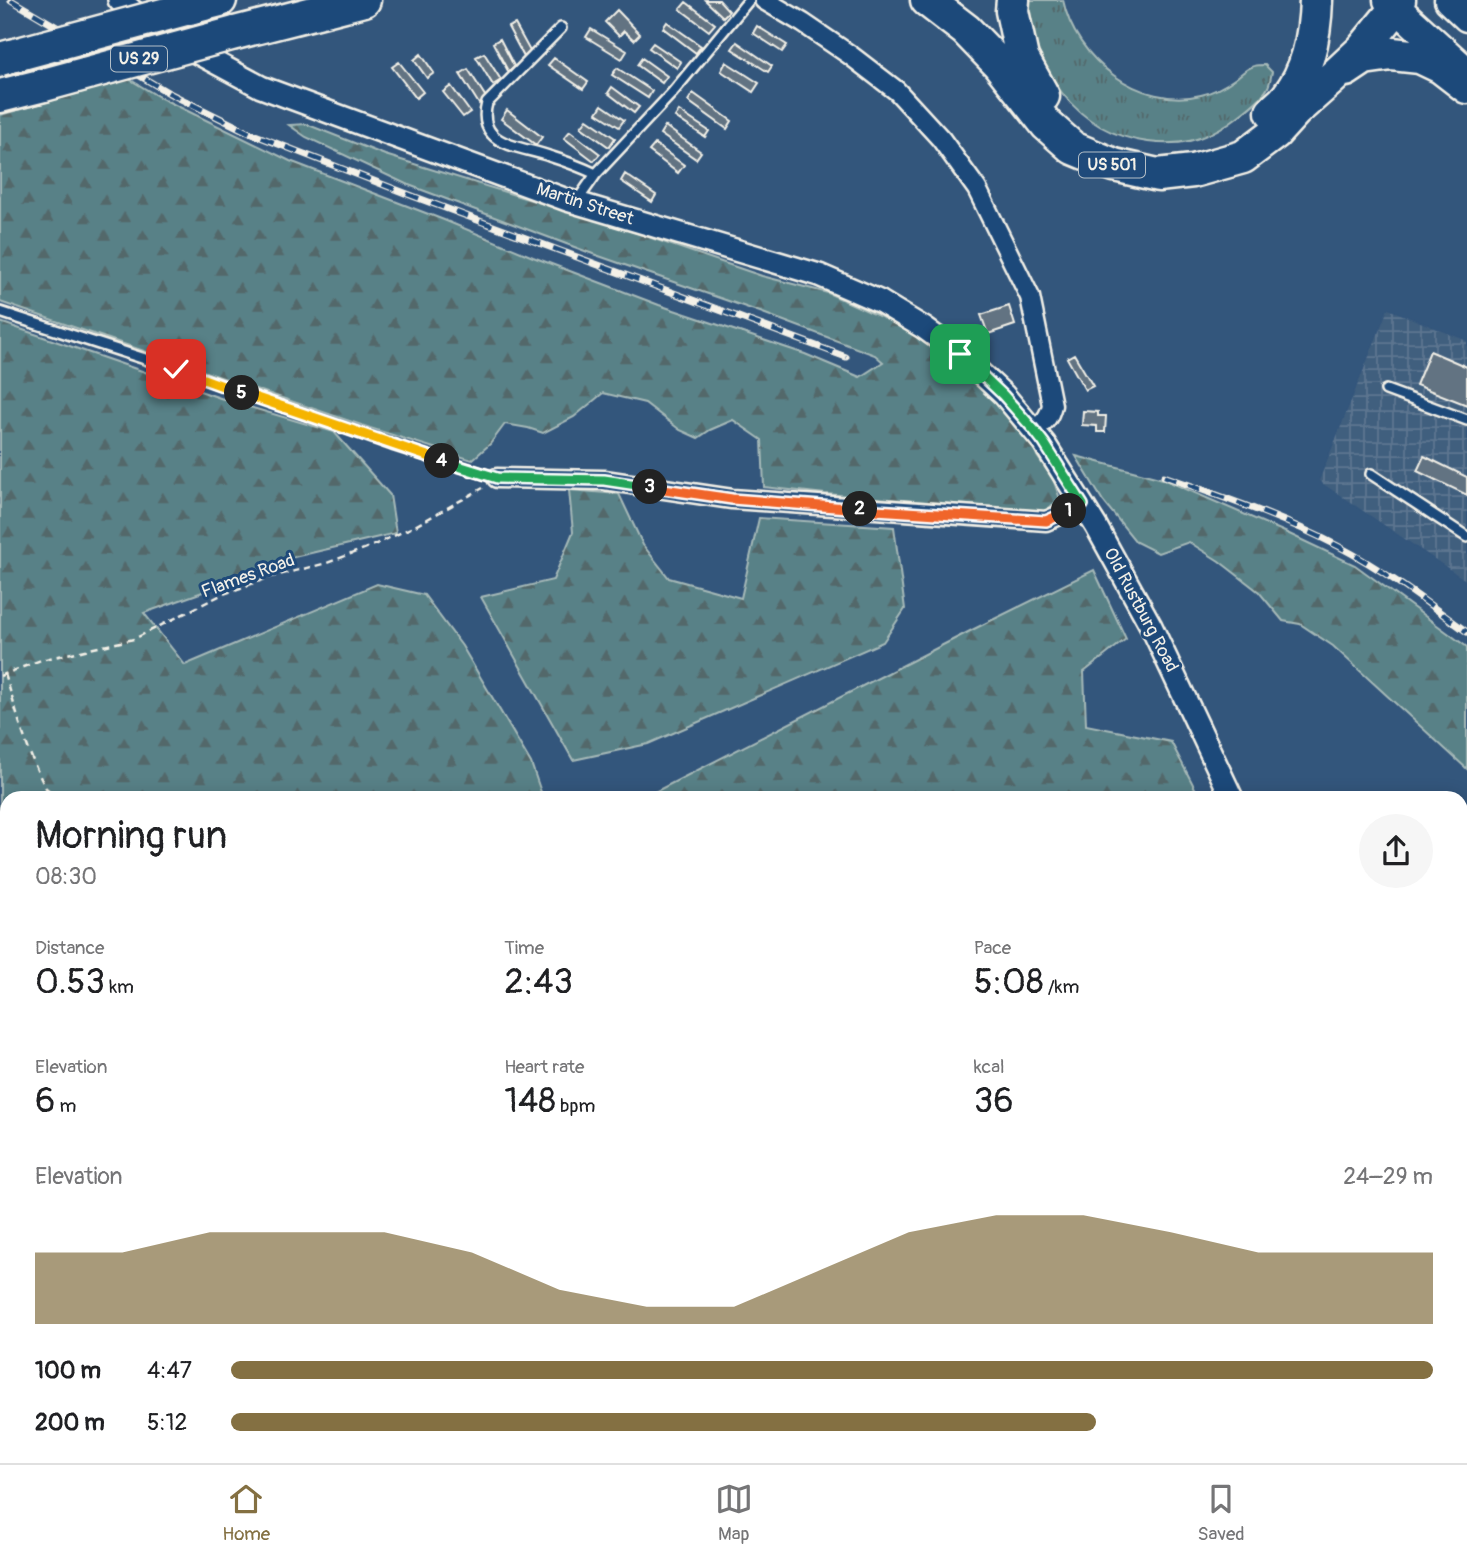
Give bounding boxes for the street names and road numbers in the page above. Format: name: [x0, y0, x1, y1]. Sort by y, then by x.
road number: US 29: [111, 46, 167, 72]
road number: US 501: [1079, 153, 1145, 178]
street label: Martin Street: [533, 177, 637, 231]
street label: Old Rustburg Road: [1099, 544, 1183, 676]
street label: Flames Road: [198, 549, 298, 603]

